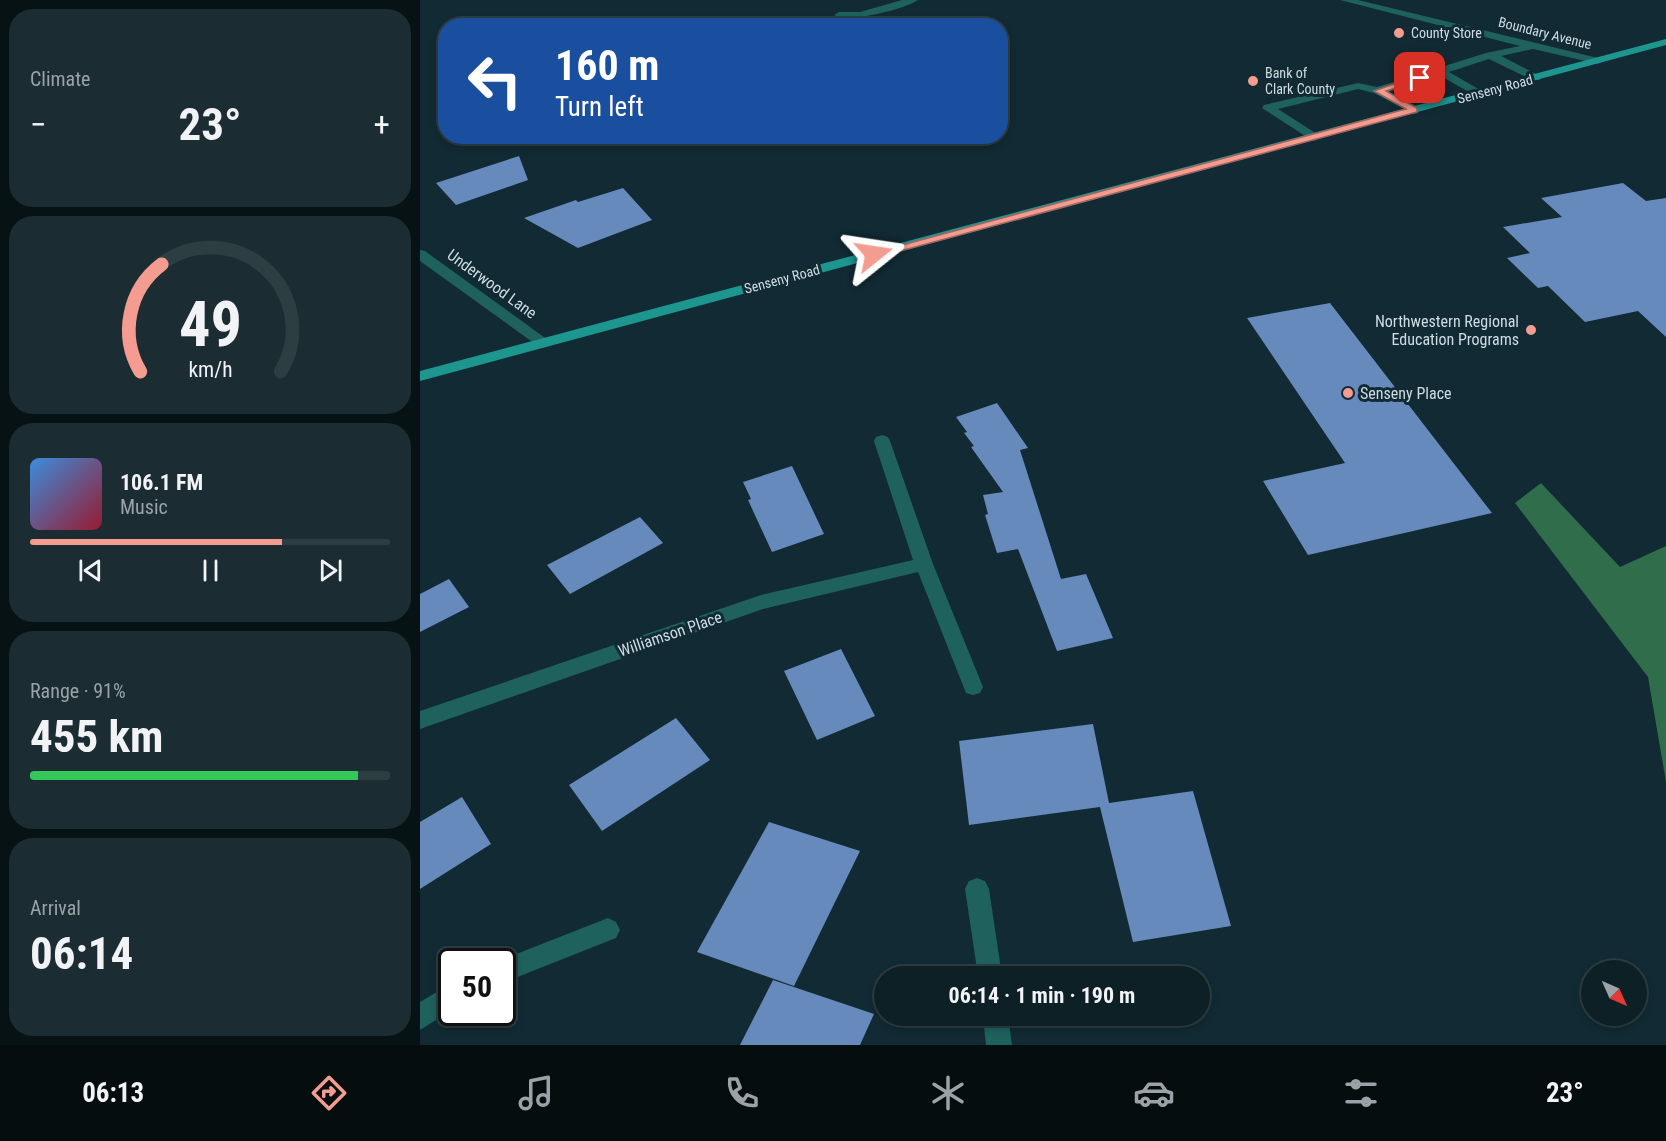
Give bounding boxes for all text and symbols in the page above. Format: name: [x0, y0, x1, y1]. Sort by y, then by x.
street label: Boundary Avenue: [1497, 14, 1594, 52]
place label: County Store: [1411, 25, 1482, 41]
marker: County Store: [1392, 26, 1406, 40]
text: 160 m: [555, 41, 660, 90]
icon: left: [456, 42, 534, 120]
pin: [1394, 52, 1445, 103]
icon: arrive: [1403, 61, 1436, 94]
place label: Bank of Clark County: [1265, 65, 1335, 97]
text: Climate: [30, 67, 90, 91]
street label: Senseny Road: [1455, 71, 1535, 107]
marker: Bank of Clark County: [1246, 74, 1260, 88]
text: Turn left: [555, 91, 644, 123]
text: 23°: [179, 98, 242, 151]
text: −: [30, 105, 47, 144]
text: +: [374, 105, 390, 144]
position arrow: [842, 222, 906, 286]
street label: Underwood Lane: [444, 245, 540, 323]
street label: Senseny Road: [742, 261, 822, 297]
text: 49: [178, 288, 242, 361]
place label: Northwestern Regional Education Programs: [1375, 312, 1519, 349]
marker: Northwestern Regional Education Programs: [1524, 323, 1538, 337]
text: km/h: [188, 358, 232, 383]
place label: Senseny Place: [1360, 384, 1452, 403]
marker: Senseny Place: [1341, 386, 1355, 400]
text: 106.1 FM: [120, 470, 203, 495]
text: Music: [120, 495, 168, 519]
icon: previous: [74, 554, 107, 587]
icon: pause: [194, 554, 227, 587]
icon: next: [314, 554, 347, 587]
street label: Williamson Place: [616, 607, 724, 661]
text: Range · 91%: [30, 679, 126, 703]
text: 455 km: [30, 710, 163, 763]
text: Arrival: [30, 896, 81, 920]
text: 06:14: [30, 927, 133, 980]
speed limit sign: 50: [438, 948, 516, 1026]
north arrow: [1581, 960, 1647, 1026]
map controls: [1581, 960, 1647, 1026]
text: 06:14 · 1 min · 190 m: [949, 983, 1135, 1008]
icon: directions: [308, 1072, 350, 1114]
icon: music: [515, 1072, 557, 1114]
icon: phone: [721, 1072, 763, 1114]
icon: climate: [927, 1072, 969, 1114]
icon: car: [1133, 1072, 1175, 1114]
icon: filters: [1340, 1072, 1382, 1114]
text: 06:13: [82, 1077, 144, 1109]
text: 23°: [1546, 1077, 1584, 1109]

